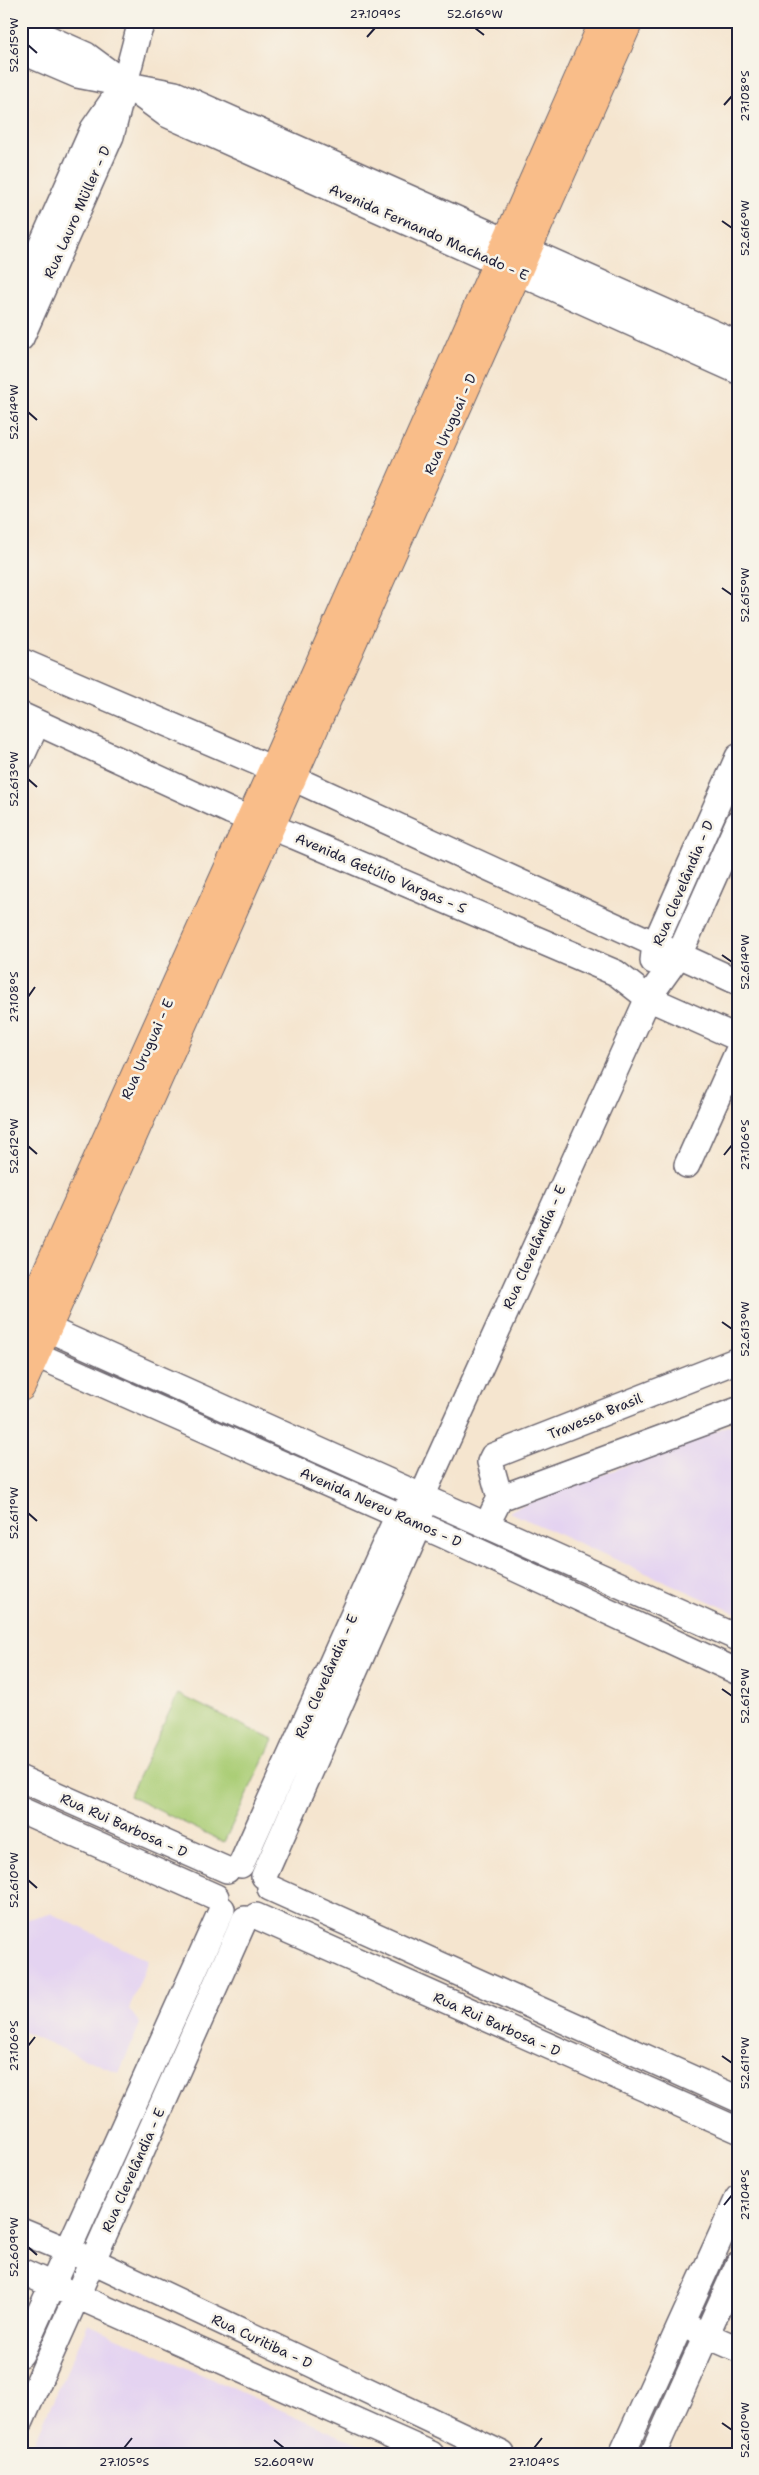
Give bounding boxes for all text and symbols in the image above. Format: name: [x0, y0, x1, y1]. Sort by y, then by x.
text: 27.109°S: [349, 6, 401, 22]
text: 52.616°W: [447, 6, 503, 22]
text: 52.615°W: [6, 18, 22, 73]
text: 27.108°S: [737, 70, 753, 122]
street label: Rua Lauro Müller - D: [40, 143, 114, 281]
street label: Avenida Fernando Machado - E: [326, 180, 532, 284]
text: 52.616°W: [737, 200, 753, 256]
street label: Rua Uruguai - D: [420, 371, 480, 477]
text: 52.614°W: [6, 384, 22, 440]
text: 52.615°W: [737, 568, 753, 623]
text: 52.613°W: [6, 751, 22, 807]
street label: Rua Clevelândia - D: [648, 818, 718, 948]
street label: Avenida Getúlio Vargas - S: [293, 829, 469, 917]
text: 52.614°W: [737, 934, 753, 990]
text: 27.108°S: [6, 971, 22, 1023]
street label: Rua Uruguai - E: [117, 996, 177, 1102]
text: 52.612°W: [6, 1118, 22, 1174]
text: 27.106°S: [737, 1119, 753, 1171]
street label: Rua Clevelândia - E: [499, 1182, 570, 1312]
text: 52.613°W: [737, 1301, 753, 1357]
street label: Travessa Brasil: [545, 1389, 646, 1443]
street label: Avenida Nereu Ramos - D: [297, 1463, 465, 1551]
text: 52.611°W: [6, 1487, 22, 1539]
street label: Rua Clevelândia - E: [291, 1611, 362, 1741]
text: 52.612°W: [737, 1668, 753, 1724]
street label: Rua Rui Barbosa - D: [58, 1789, 190, 1861]
text: 52.610°W: [6, 1852, 22, 1908]
street label: Rua Rui Barbosa - D: [431, 1988, 563, 2060]
text: 27.106°S: [6, 2020, 22, 2072]
text: 52.611°W: [737, 2037, 753, 2089]
street label: Rua Clevelândia - E: [98, 2105, 169, 2235]
text: 27.104°S: [737, 2169, 753, 2221]
text: 52.609°W: [6, 2217, 22, 2277]
street label: Rua Curitiba - D: [209, 2310, 315, 2372]
text: 52.610°W: [737, 2402, 753, 2458]
text: 27.105°S: [99, 2454, 149, 2470]
text: 52.609°W: [254, 2454, 314, 2470]
text: 27.104°S: [508, 2454, 560, 2470]

